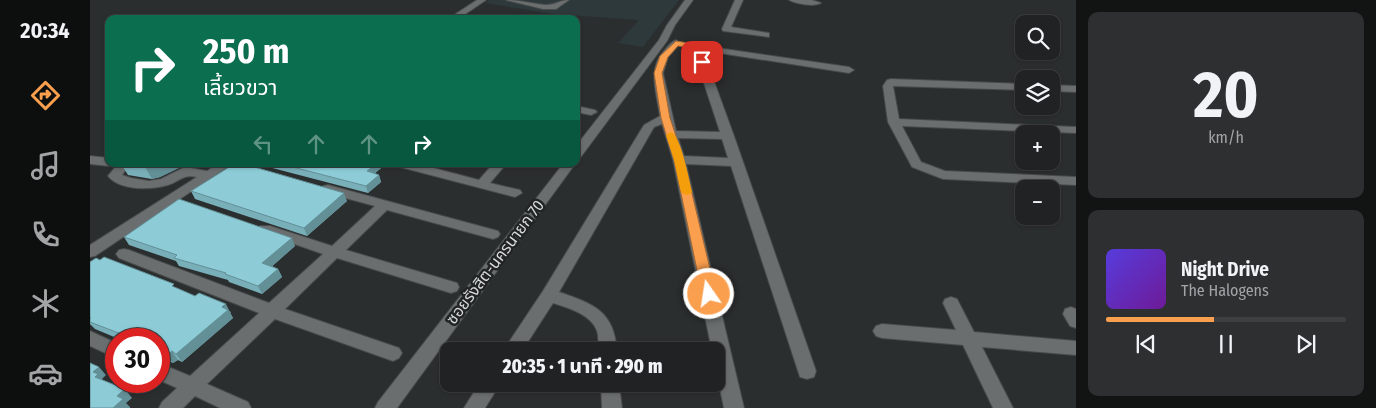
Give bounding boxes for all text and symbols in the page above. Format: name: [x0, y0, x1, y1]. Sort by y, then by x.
map controls: [1015, 15, 1060, 225]
button: search: [1015, 15, 1060, 60]
text: 20:34: [20, 17, 70, 44]
text: 250 m: [203, 30, 290, 72]
icon: right: [120, 35, 185, 100]
pin: [681, 41, 723, 83]
icon: arrive: [688, 48, 716, 76]
text: 20: [1193, 56, 1259, 134]
button: layers: [1015, 70, 1060, 115]
text: เลี้ยวขวา: [203, 74, 278, 101]
icon: directions: [28, 78, 63, 113]
button: +: [1015, 125, 1060, 170]
text: km/h: [1208, 128, 1244, 147]
icon: left: [249, 130, 277, 158]
icon: ahead: [302, 130, 330, 158]
icon: ahead: [355, 130, 383, 158]
icon: right: [408, 130, 436, 158]
icon: music: [28, 148, 63, 183]
button: −: [1015, 180, 1060, 225]
street label: ซอยรังสิต-นครนายก 70: [442, 196, 548, 328]
icon: phone: [28, 217, 63, 252]
text: Night Drive: [1181, 258, 1269, 281]
position arrow: [682, 267, 734, 319]
text: The Halogens: [1181, 281, 1269, 300]
icon: climate: [28, 286, 63, 321]
speed limit sign: 30: [105, 328, 170, 393]
icon: previous: [1132, 330, 1160, 358]
icon: pause: [1212, 330, 1240, 358]
icon: next: [1292, 330, 1320, 358]
text: 20:35 · 1 นาที · 290 m: [503, 355, 662, 378]
icon: car: [28, 356, 63, 391]

